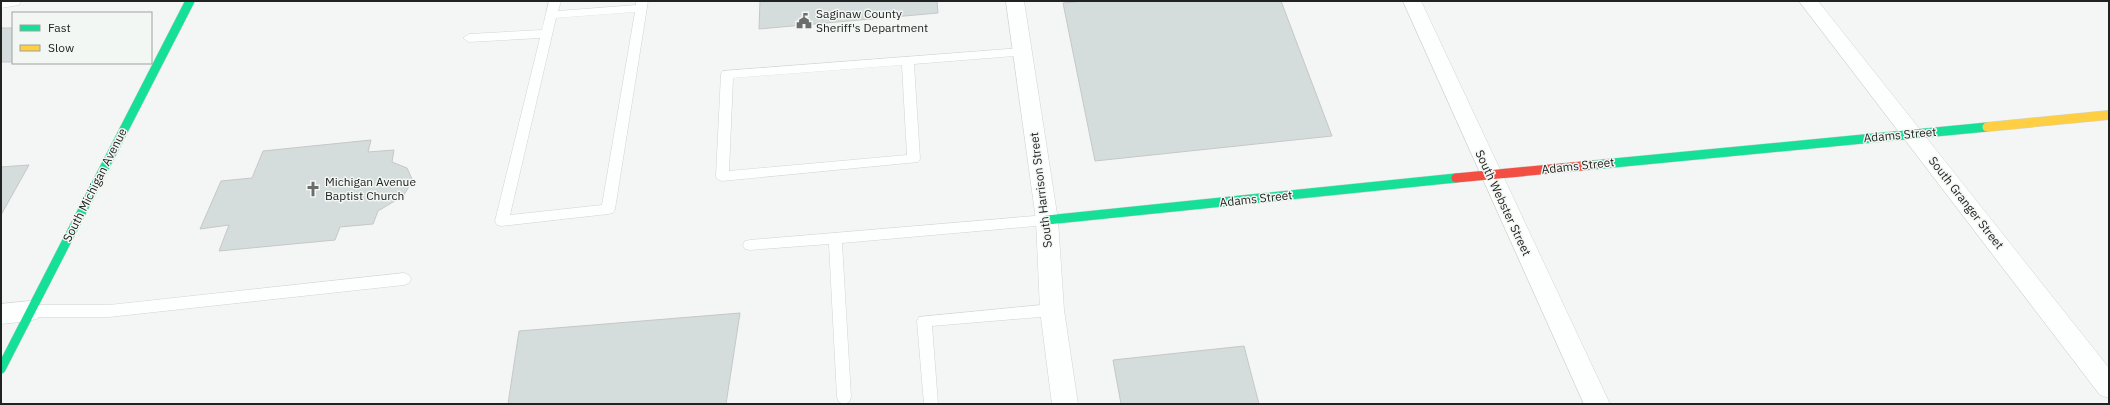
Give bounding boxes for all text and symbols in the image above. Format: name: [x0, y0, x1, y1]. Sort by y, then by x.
place label: Saginaw County Sheriff's Department: [816, 6, 928, 35]
legend: [12, 12, 152, 64]
public building icon: Saginaw County Sheriff's Department: [795, 12, 813, 30]
text: Fast: [48, 20, 71, 35]
text: Slow: [48, 40, 74, 55]
street label: Adams Street: [1863, 124, 1937, 145]
street label: South Michigan Avenue: [59, 125, 130, 244]
street label: South Harrison Street: [1026, 131, 1055, 249]
street label: South Webster Street: [1472, 147, 1535, 258]
street label: South Granger Street: [1926, 153, 2007, 252]
street label: Adams Street: [1541, 154, 1615, 177]
place label: Michigan Avenue Baptist Church: [325, 174, 416, 203]
church icon: Michigan Avenue Baptist Church: [304, 180, 322, 198]
street label: Adams Street: [1219, 187, 1293, 210]

